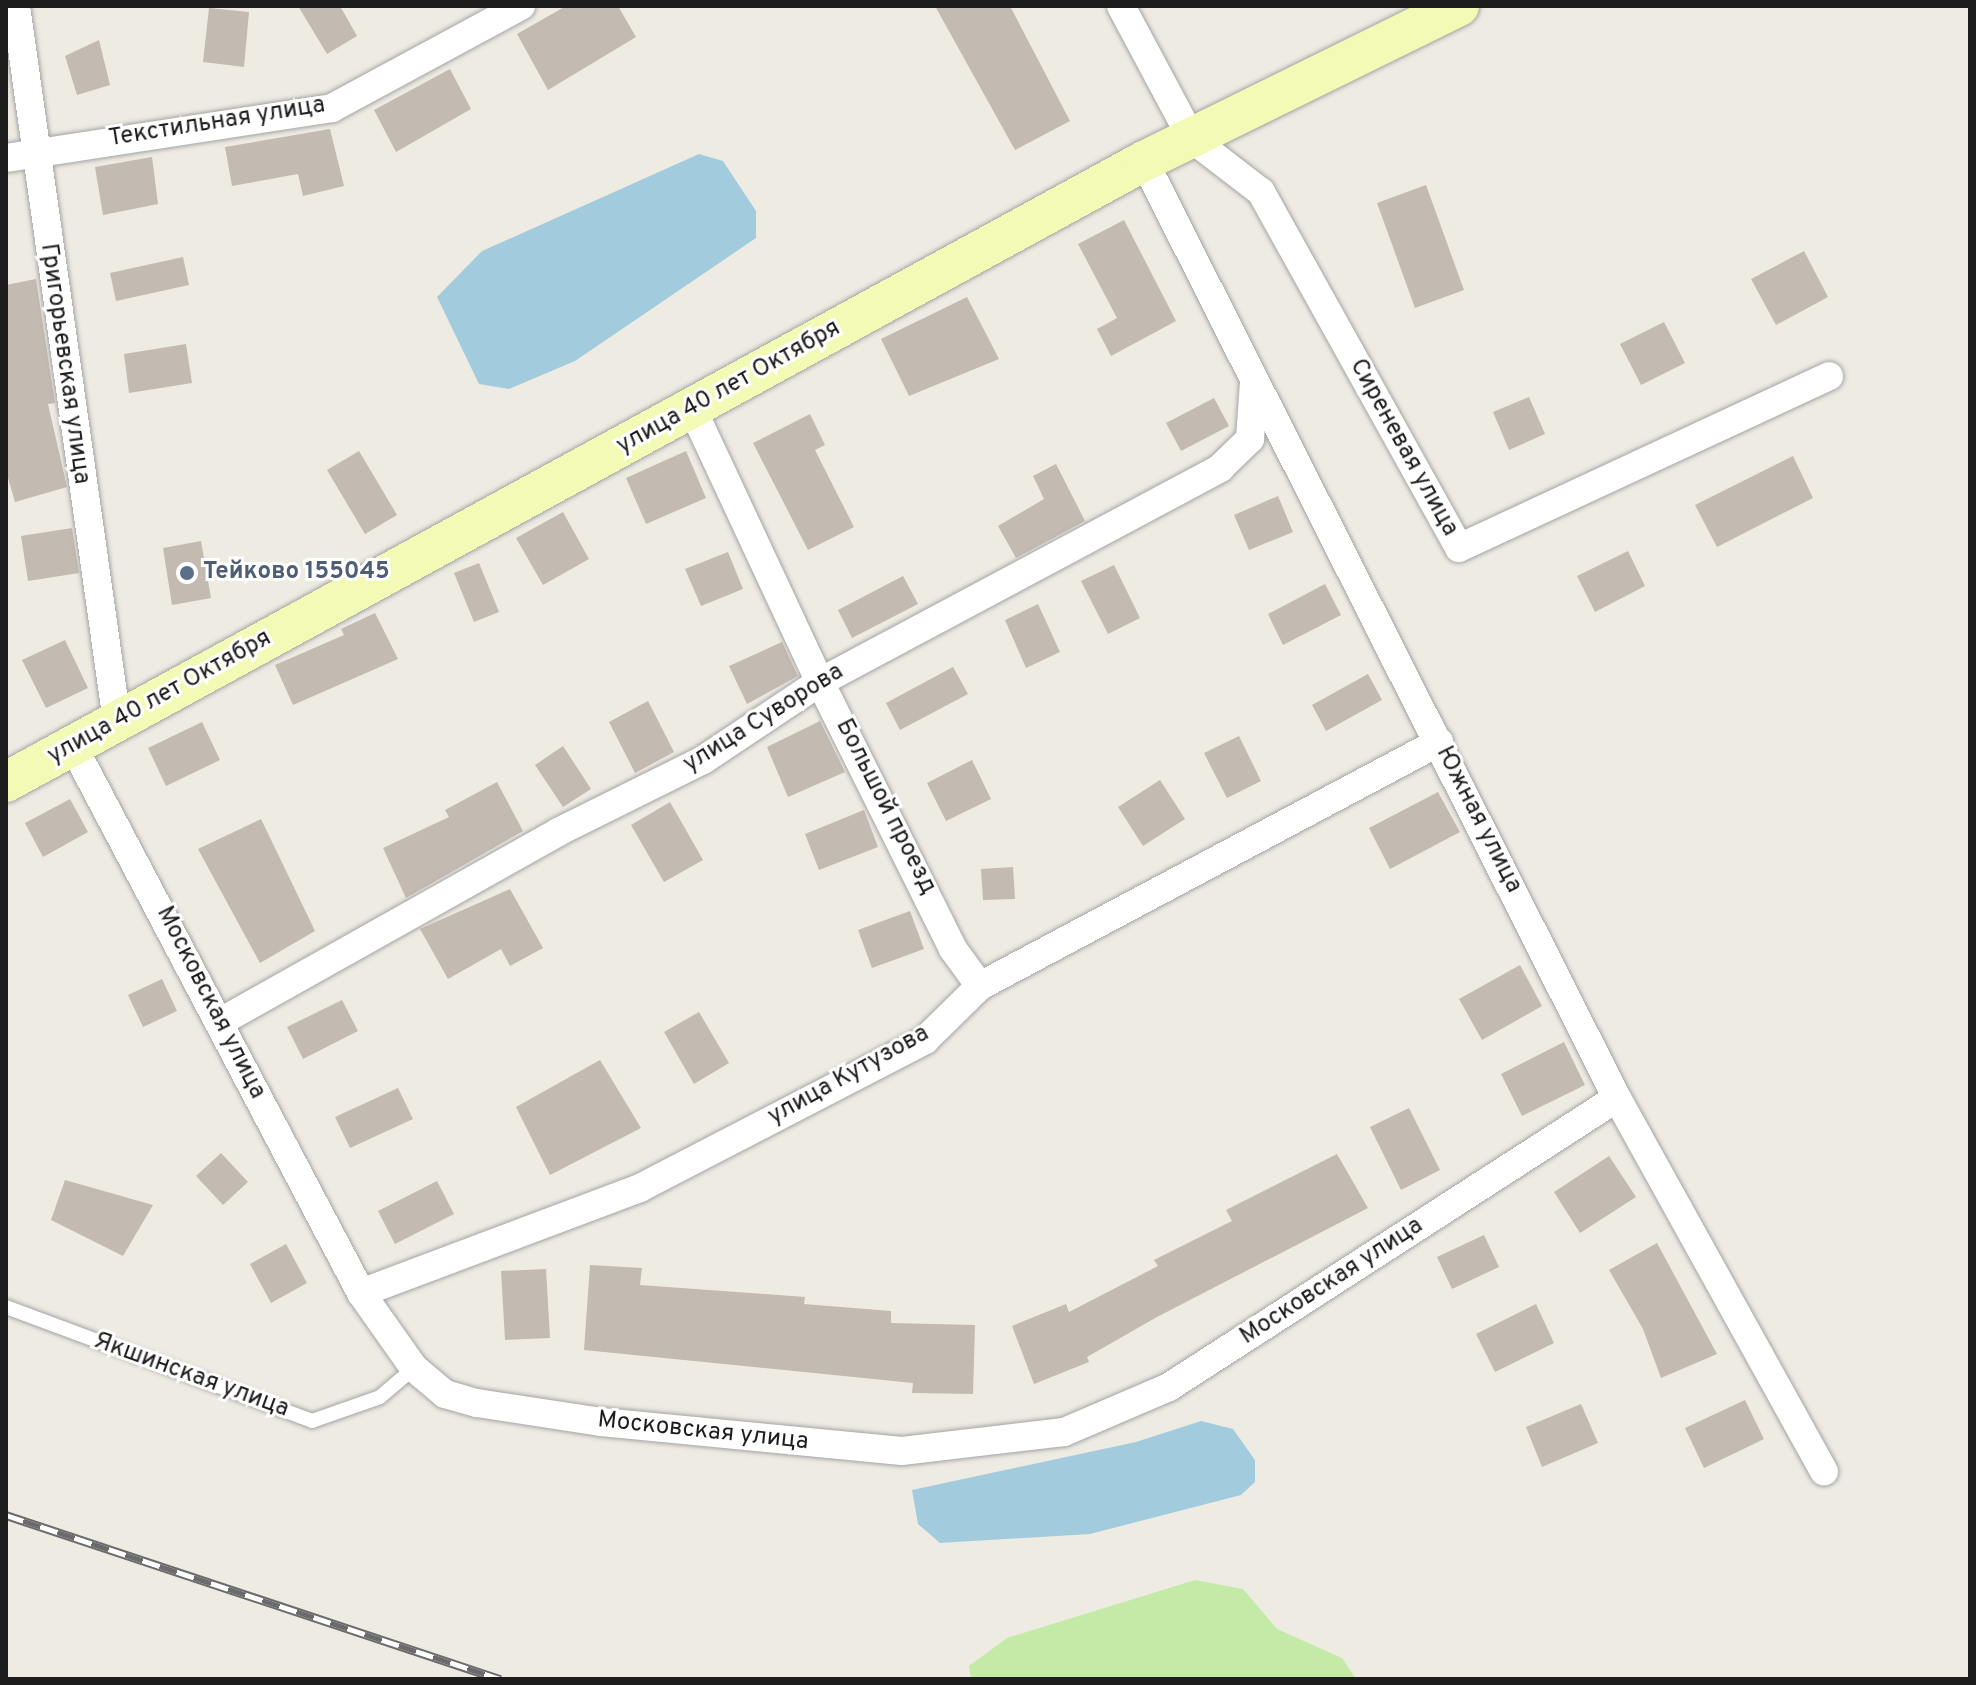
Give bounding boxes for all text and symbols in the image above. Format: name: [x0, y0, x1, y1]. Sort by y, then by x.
street label: Текстильная улица: [107, 92, 327, 154]
street label: Григорьевская улица: [33, 242, 95, 486]
street label: улица 40 лет Октября: [612, 315, 846, 461]
street label: Сиреневая улица: [1342, 354, 1464, 542]
place label: Тейково 155045: [203, 559, 390, 587]
marker: Тейково 155045: [178, 564, 196, 582]
street label: улица 40 лет Октября: [43, 625, 277, 771]
street label: улица Суворова: [679, 658, 849, 780]
street label: Большой проезд: [828, 715, 942, 899]
street label: Южная улица: [1429, 742, 1527, 898]
street label: Московская улица: [149, 902, 271, 1104]
street label: улица Кутузова: [764, 1020, 934, 1132]
street label: Московская улица: [1235, 1212, 1429, 1352]
street label: Якшинская улица: [89, 1327, 293, 1425]
street label: Московская улица: [596, 1407, 810, 1457]

